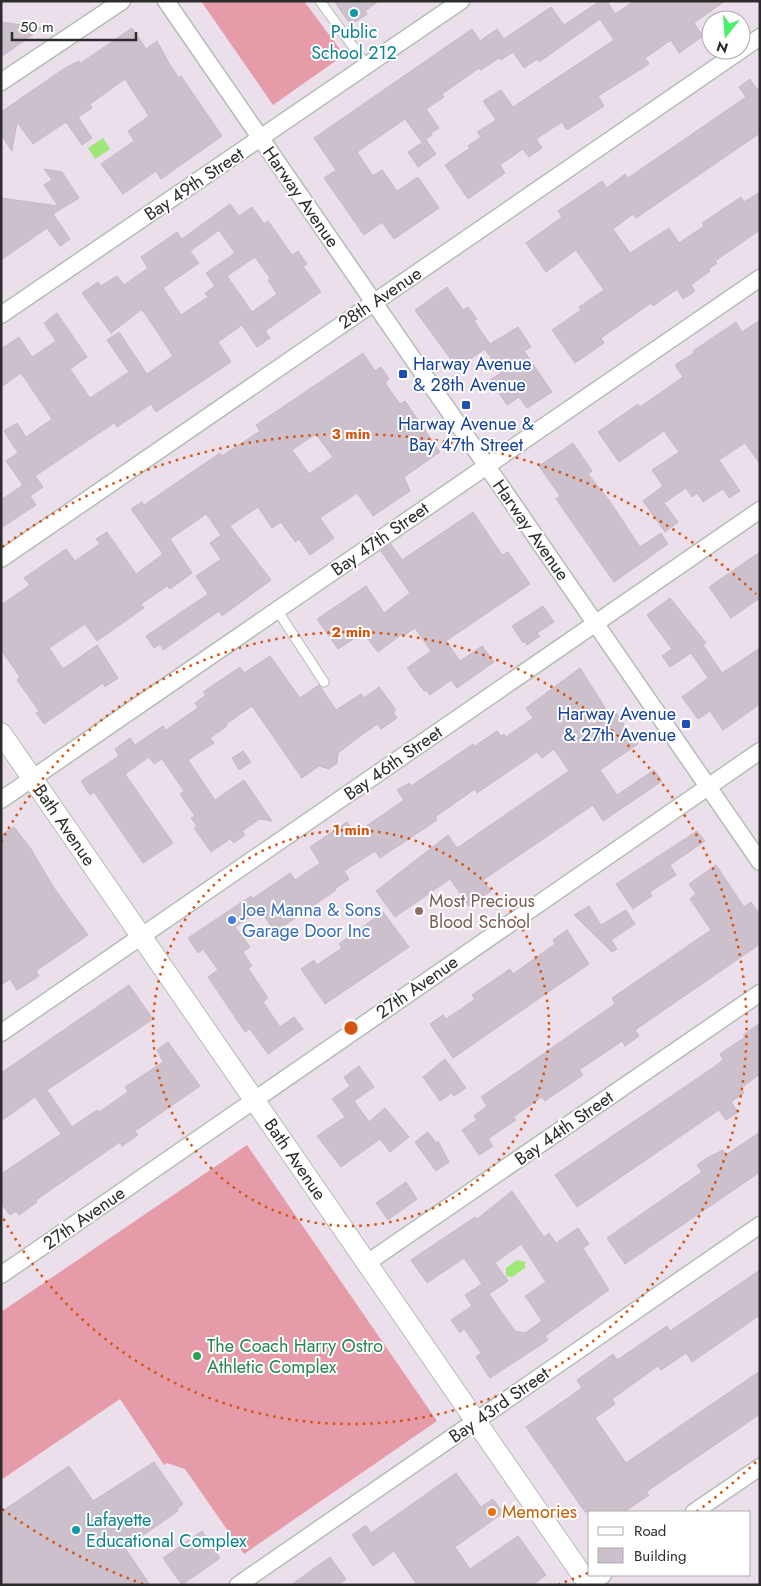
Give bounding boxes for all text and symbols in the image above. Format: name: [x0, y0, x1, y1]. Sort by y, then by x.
marker: Public School 212: [348, 7, 360, 19]
scale bar: [12, 10, 136, 42]
north arrow: [701, 10, 751, 60]
text: 50 m: [20, 16, 54, 38]
place label: Public School 212: [311, 19, 397, 66]
text: N: [714, 36, 730, 59]
street label: Bay 49th Street: [139, 141, 249, 227]
street label: Harway Avenue: [256, 141, 346, 253]
street label: 28th Avenue: [333, 261, 427, 335]
place label: Harway Avenue & 28th Avenue: [413, 351, 531, 398]
marker: Harway Avenue & 28th Avenue: [397, 368, 409, 380]
marker: Harway Avenue & Bay 47th Street: [460, 399, 472, 411]
place label: Harway Avenue & Bay 47th Street: [398, 411, 534, 458]
text: 3 min: [332, 423, 370, 445]
street label: Harway Avenue: [486, 474, 576, 586]
street label: Bay 47th Street: [326, 495, 435, 582]
text: 2 min: [331, 621, 371, 643]
place label: Harway Avenue & 27th Avenue: [558, 701, 676, 748]
marker: Harway Avenue & 27th Avenue: [680, 718, 692, 730]
street label: Bay 46th Street: [338, 719, 448, 807]
street label: Bath Avenue: [27, 779, 102, 871]
text: 1 min: [332, 819, 370, 841]
place label: Most Precious Blood School: [429, 888, 535, 935]
place label: Joe Manna & Sons Garage Door Inc: [240, 897, 381, 944]
marker: Most Precious Blood School: [413, 905, 425, 917]
marker: Joe Manna & Sons Garage Door Inc: [226, 914, 238, 926]
street label: 27th Avenue: [371, 949, 463, 1025]
centre of rings: [342, 1019, 360, 1037]
street label: Bay 44th Street: [509, 1084, 619, 1172]
street label: Bath Avenue: [258, 1113, 333, 1205]
street label: 27th Avenue: [38, 1180, 130, 1256]
place label: The Coach Harry Ostro Athletic Complex: [207, 1333, 383, 1380]
marker: The Coach Harry Ostro Athletic Complex: [191, 1350, 203, 1362]
street label: Bay 43rd Street: [444, 1360, 555, 1449]
place label: Memories: [502, 1499, 577, 1525]
marker: Memories: [486, 1506, 498, 1518]
place label: Lafayette Educational Complex: [86, 1507, 247, 1554]
legend: [588, 1511, 751, 1576]
text: Road: [634, 1520, 666, 1542]
marker: Lafayette Educational Complex: [70, 1524, 82, 1536]
text: Building: [634, 1545, 686, 1567]

